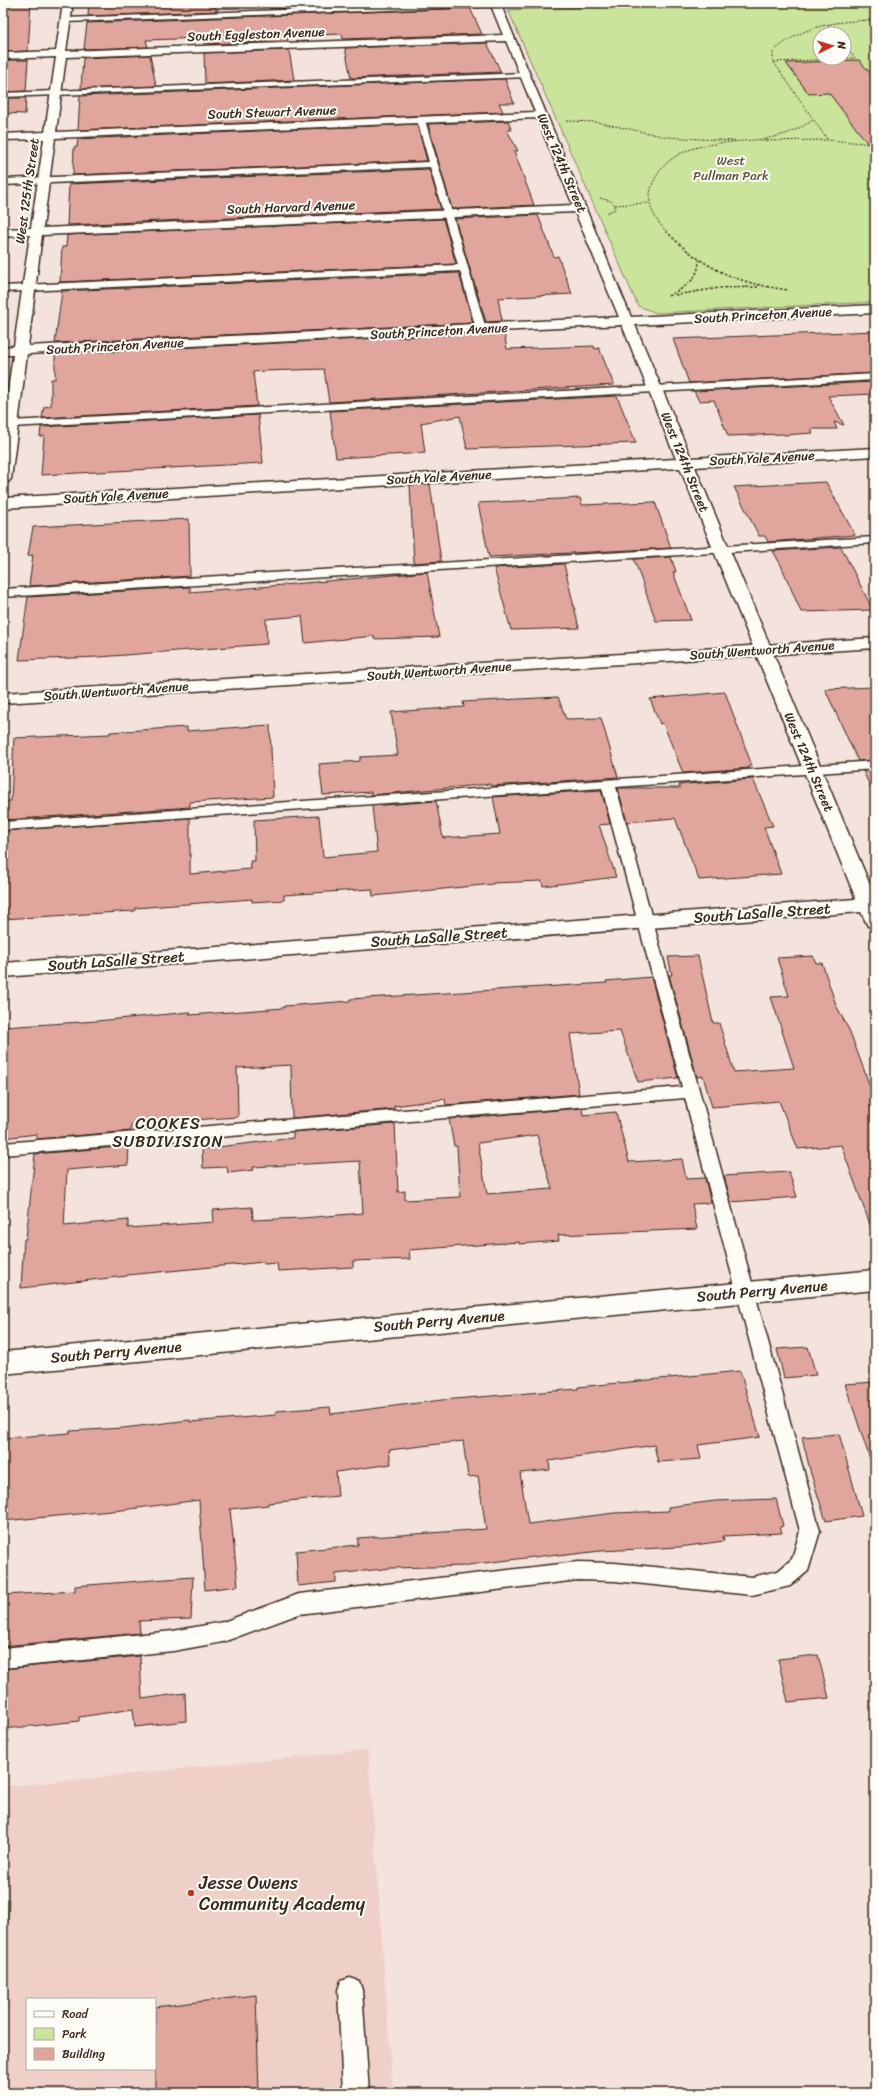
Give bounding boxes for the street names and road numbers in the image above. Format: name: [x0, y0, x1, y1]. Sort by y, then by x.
street label: South Eggleston Avenue: [187, 20, 326, 48]
street label: South Stewart Avenue: [207, 98, 337, 126]
street label: West 124th Street: [531, 109, 594, 217]
street label: West 125th Street: [8, 136, 46, 245]
street label: South Harvard Avenue: [226, 193, 356, 221]
street label: South Princeton Avenue: [693, 300, 833, 330]
street label: South Princeton Avenue: [369, 316, 509, 346]
street label: South Princeton Avenue: [45, 331, 185, 361]
street label: West 124th Street: [654, 408, 716, 516]
street label: South Yale Avenue: [709, 444, 816, 472]
street label: South Yale Avenue: [386, 463, 493, 491]
street label: South Yale Avenue: [63, 482, 170, 510]
street label: South Wentworth Avenue: [689, 633, 835, 667]
street label: South Wentworth Avenue: [366, 654, 512, 688]
street label: South Wentworth Avenue: [43, 674, 189, 708]
street label: West 124th Street: [778, 708, 841, 816]
street label: South LaSalle Street: [693, 895, 832, 931]
street label: South LaSalle Street: [370, 919, 509, 955]
street label: South LaSalle Street: [47, 943, 186, 979]
street label: South Perry Avenue: [695, 1272, 829, 1310]
street label: South Perry Avenue: [372, 1302, 506, 1340]
street label: South Perry Avenue: [49, 1333, 183, 1371]

